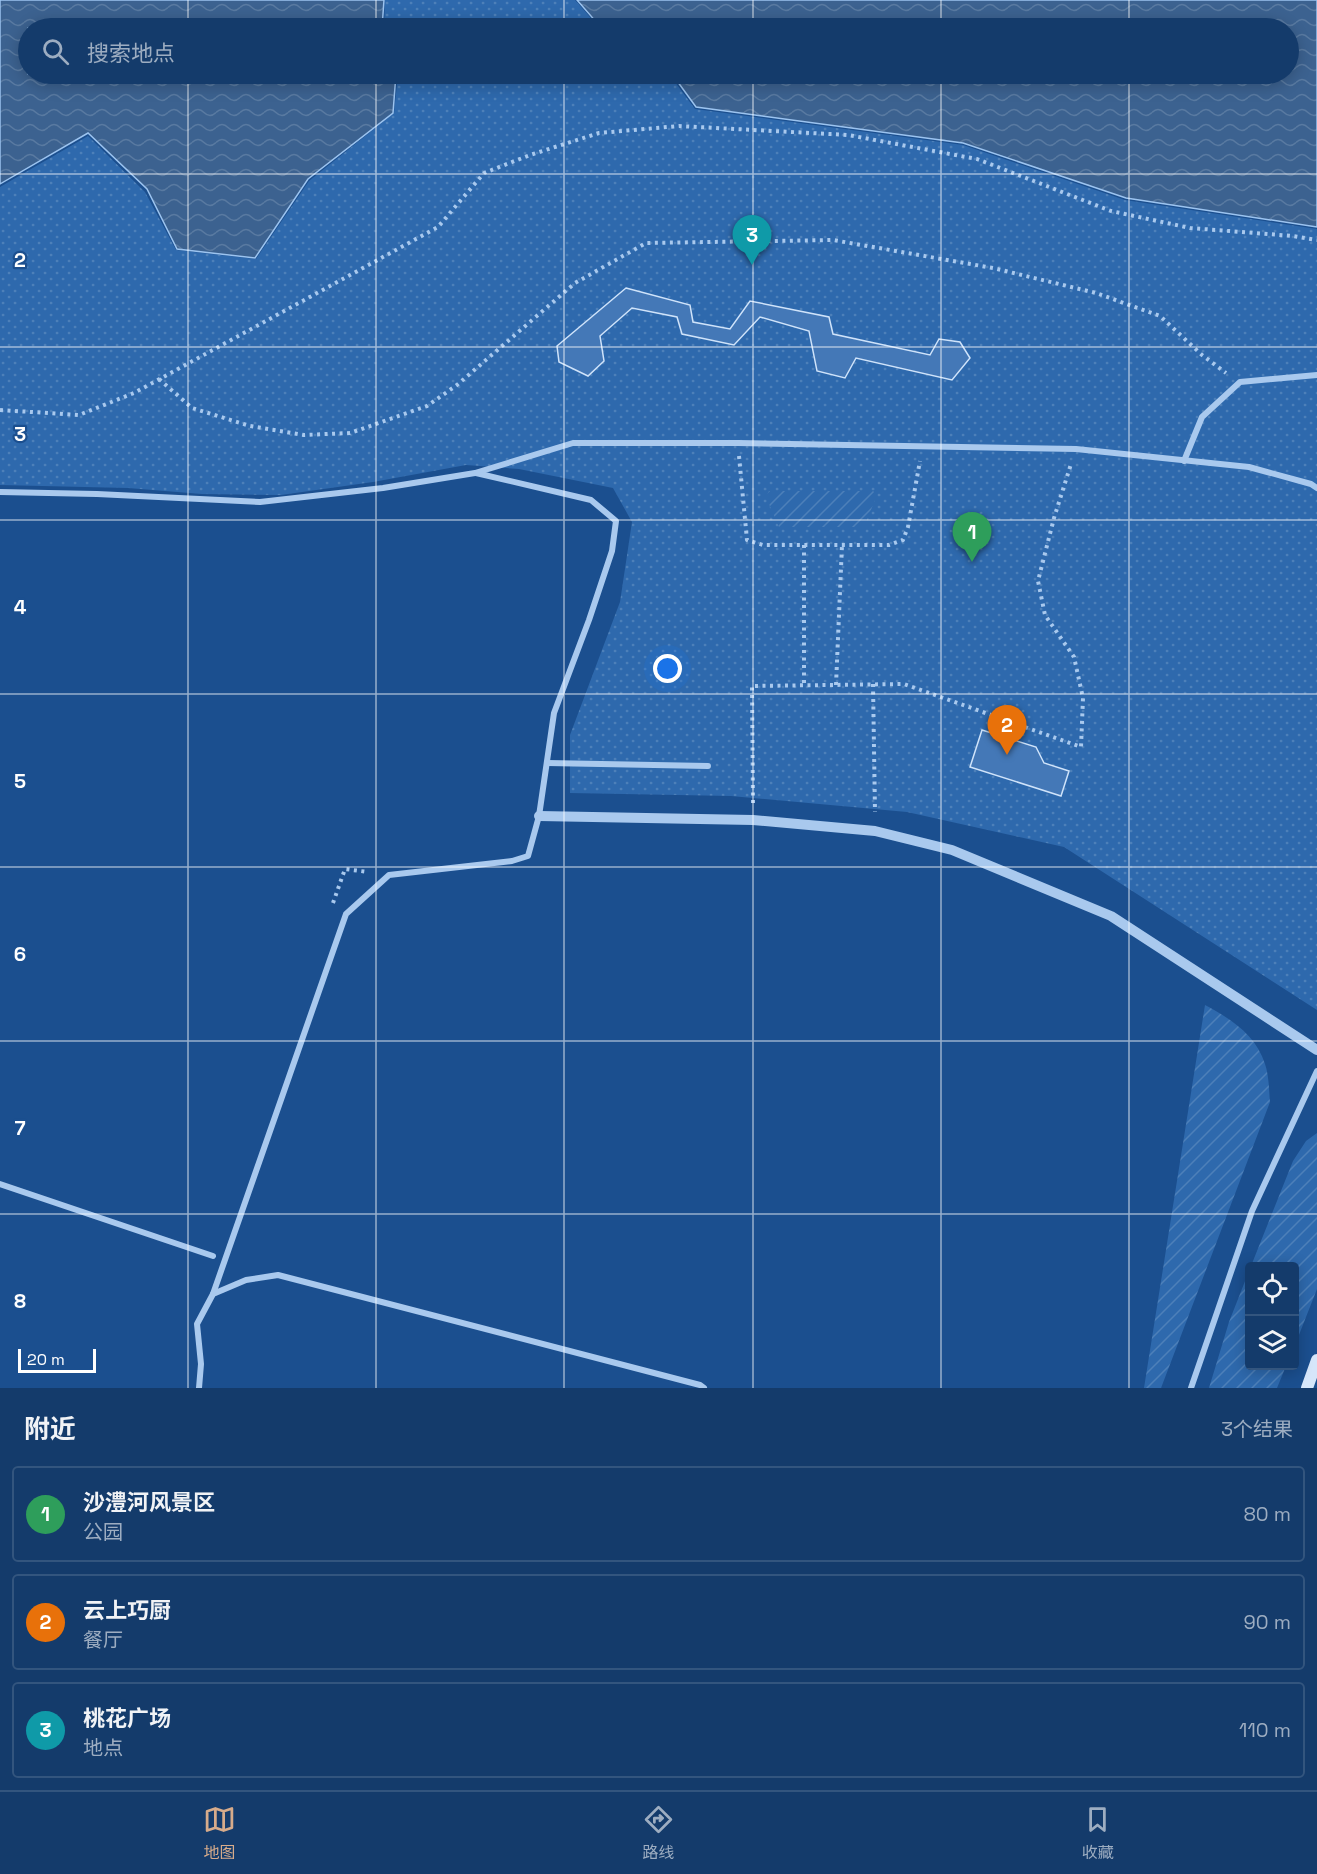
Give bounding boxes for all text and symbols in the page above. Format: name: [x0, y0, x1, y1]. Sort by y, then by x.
search box: [18, 18, 1299, 84]
icon: search: [39, 35, 72, 68]
text: 搜索地点: [87, 39, 175, 67]
pin: 3: [732, 216, 771, 265]
text: 2: [14, 247, 26, 273]
text: 3: [14, 421, 26, 447]
pin: 1: [952, 512, 992, 562]
text: 4: [14, 594, 27, 620]
your location: [653, 654, 682, 683]
pin: 2: [988, 706, 1026, 755]
text: 5: [14, 768, 26, 794]
text: 6: [14, 941, 26, 967]
text: 7: [14, 1115, 26, 1141]
map controls: [1245, 1262, 1299, 1370]
button: locate: [1245, 1262, 1299, 1316]
text: 8: [14, 1288, 26, 1314]
button: layers: [1245, 1316, 1299, 1370]
scale bar: [18, 1346, 96, 1374]
text: 20 m: [27, 1349, 65, 1370]
text: 附近: [24, 1412, 76, 1446]
text: 3个结果: [1221, 1416, 1293, 1442]
text: 沙澧河风景区: [83, 1488, 215, 1516]
text: 1: [41, 1501, 50, 1527]
text: 80 m: [1243, 1501, 1291, 1527]
text: 公园: [83, 1519, 123, 1545]
text: 云上巧厨: [83, 1596, 171, 1624]
text: 2: [40, 1609, 51, 1635]
text: 90 m: [1244, 1609, 1291, 1635]
text: 餐厅: [83, 1627, 123, 1653]
text: 桃花广场: [83, 1704, 171, 1732]
text: 3: [39, 1717, 52, 1743]
text: 110 m: [1239, 1717, 1291, 1743]
text: 地点: [83, 1735, 123, 1761]
tab: 地图: [203, 1803, 236, 1863]
tab: 路线: [642, 1803, 675, 1863]
tab: 收藏: [1081, 1803, 1114, 1863]

